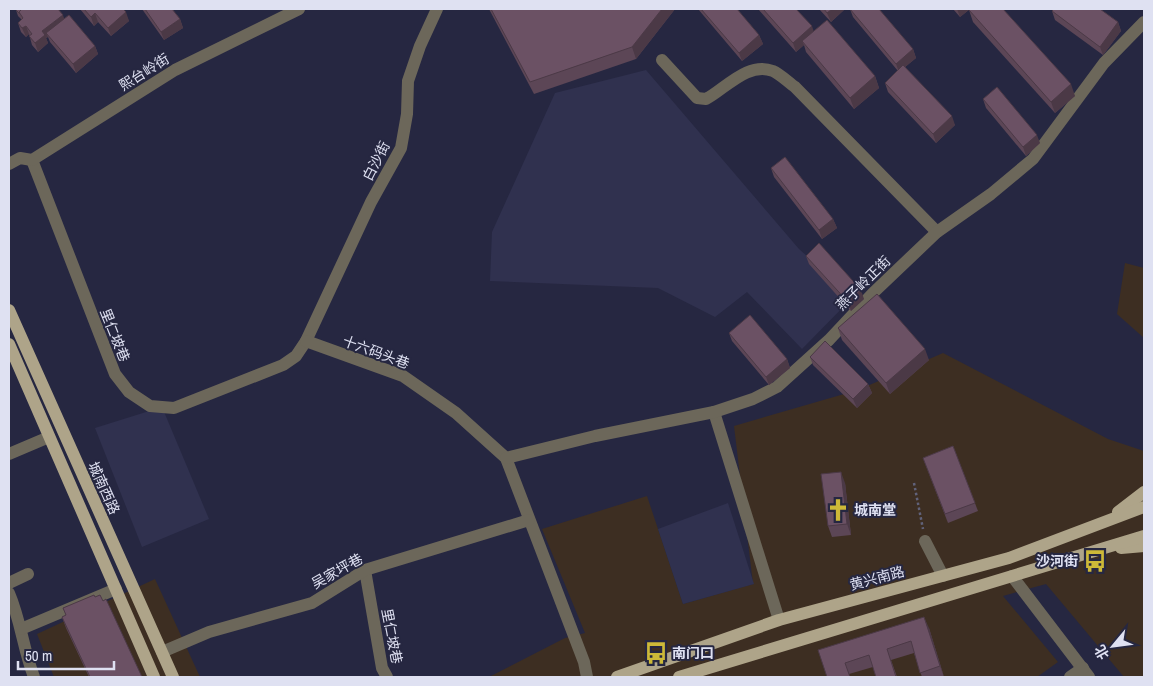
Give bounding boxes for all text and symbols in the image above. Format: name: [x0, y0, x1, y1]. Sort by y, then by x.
street label: 熙台岭街: [115, 50, 173, 94]
street label: 白沙街: [358, 138, 394, 184]
street label: 燕子岭正街: [832, 252, 894, 314]
street label: 里仁坡巷: [96, 306, 134, 364]
street label: 十六码头巷: [340, 332, 412, 372]
street label: 城南西路: [84, 459, 124, 517]
church icon: 城南堂: [825, 497, 851, 523]
place label: 城南堂: [854, 501, 896, 519]
bus stop icon: 沙河街: [1082, 548, 1108, 574]
street label: 吴家坪巷: [308, 550, 366, 592]
place label: 沙河街: [1036, 552, 1078, 570]
street label: 黄兴南路: [848, 562, 906, 594]
street label: 里仁坡巷: [378, 607, 406, 665]
north arrow: [1088, 621, 1138, 671]
scale bar: [18, 638, 114, 670]
bus stop icon: 南门口: [643, 640, 669, 666]
text: 北: [1090, 642, 1113, 663]
place label: 南门口: [672, 644, 714, 662]
text: 50 m: [25, 645, 52, 666]

